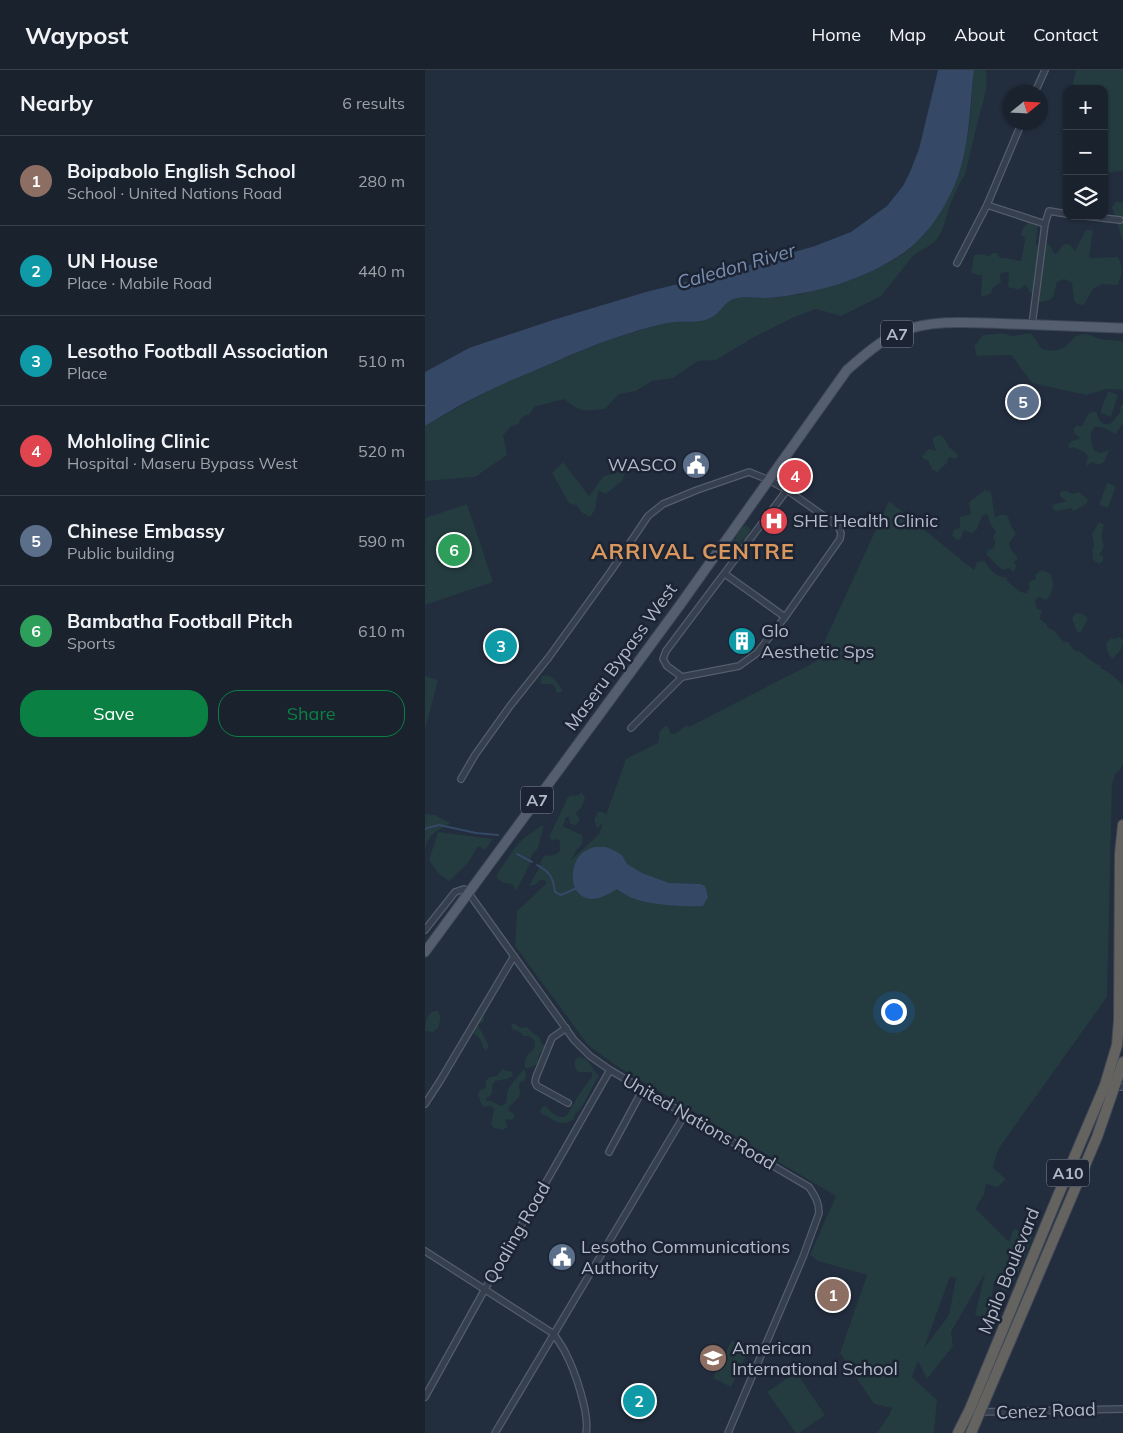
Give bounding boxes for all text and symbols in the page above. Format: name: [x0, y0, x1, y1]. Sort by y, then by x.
text: Waypost: [25, 20, 128, 50]
text: Home: [811, 23, 861, 46]
text: Map: [889, 23, 926, 46]
text: About: [954, 23, 1005, 46]
text: Contact: [1033, 23, 1098, 46]
north arrow: [1003, 85, 1048, 130]
map controls: [1063, 85, 1108, 220]
button: +: [1063, 85, 1108, 130]
text: Nearby: [20, 90, 93, 116]
text: 6 results: [342, 93, 405, 113]
button: −: [1063, 130, 1108, 175]
text: Boipabolo English School: [67, 159, 296, 183]
text: 1: [31, 171, 41, 191]
text: 280 m: [358, 171, 405, 191]
button: layers: [1063, 175, 1108, 220]
text: School · United Nations Road: [67, 183, 282, 203]
water label: Caledon River: [674, 237, 799, 294]
text: UN House: [67, 249, 158, 273]
text: 2: [31, 261, 41, 281]
text: 440 m: [358, 261, 405, 281]
text: Place · Mabile Road: [67, 273, 212, 293]
road number: A7: [881, 320, 913, 348]
text: Lesotho Football Association: [67, 339, 328, 363]
text: 3: [31, 351, 41, 371]
text: 510 m: [358, 351, 405, 371]
text: Place: [67, 363, 107, 383]
pin: 5: [1007, 383, 1039, 421]
text: Mohloling Clinic: [67, 429, 210, 453]
text: 4: [31, 441, 41, 461]
text: 520 m: [358, 441, 405, 461]
public building icon: WASCO: [681, 450, 711, 480]
text: Hospital · Maseru Bypass West: [67, 453, 298, 473]
place label: WASCO: [608, 453, 677, 476]
pin: 4: [779, 457, 811, 495]
hospital icon: SHE Health Clinic: [759, 506, 789, 536]
place label: SHE Health Clinic: [793, 509, 938, 532]
text: Chinese Embassy: [67, 519, 225, 543]
text: 5: [31, 531, 41, 551]
text: 590 m: [358, 531, 405, 551]
pin: 6: [438, 531, 470, 569]
district label: ARRIVAL CENTRE: [591, 537, 795, 565]
text: Public building: [67, 543, 175, 563]
street label: Maseru Bypass West: [559, 579, 682, 735]
text: Bambatha Football Pitch: [67, 609, 293, 633]
place label: Glo Aesthetic Sps: [761, 619, 875, 663]
text: 6: [31, 621, 41, 641]
text: 610 m: [358, 621, 405, 641]
building icon: Glo Aesthetic Sps: [727, 626, 757, 656]
pin: 3: [485, 627, 517, 665]
text: Sports: [67, 633, 115, 653]
button: Save: [20, 690, 208, 737]
button: Share: [218, 690, 405, 737]
road number: A7: [521, 786, 553, 814]
your location: [881, 999, 907, 1025]
street label: United Nations Road: [619, 1068, 780, 1175]
road number: A10: [1047, 1160, 1089, 1186]
street label: Qoaling Road: [478, 1178, 555, 1288]
street label: Mpilo Boulevard: [973, 1204, 1044, 1337]
place label: Lesotho Communications Authority: [581, 1235, 790, 1279]
public building icon: Lesotho Communications Authority: [547, 1242, 577, 1272]
pin: 1: [817, 1276, 849, 1314]
place label: American International School: [732, 1336, 898, 1380]
school or university icon: American International School: [698, 1343, 728, 1373]
pin: 2: [623, 1382, 655, 1420]
street label: Cenez Road: [996, 1397, 1096, 1424]

